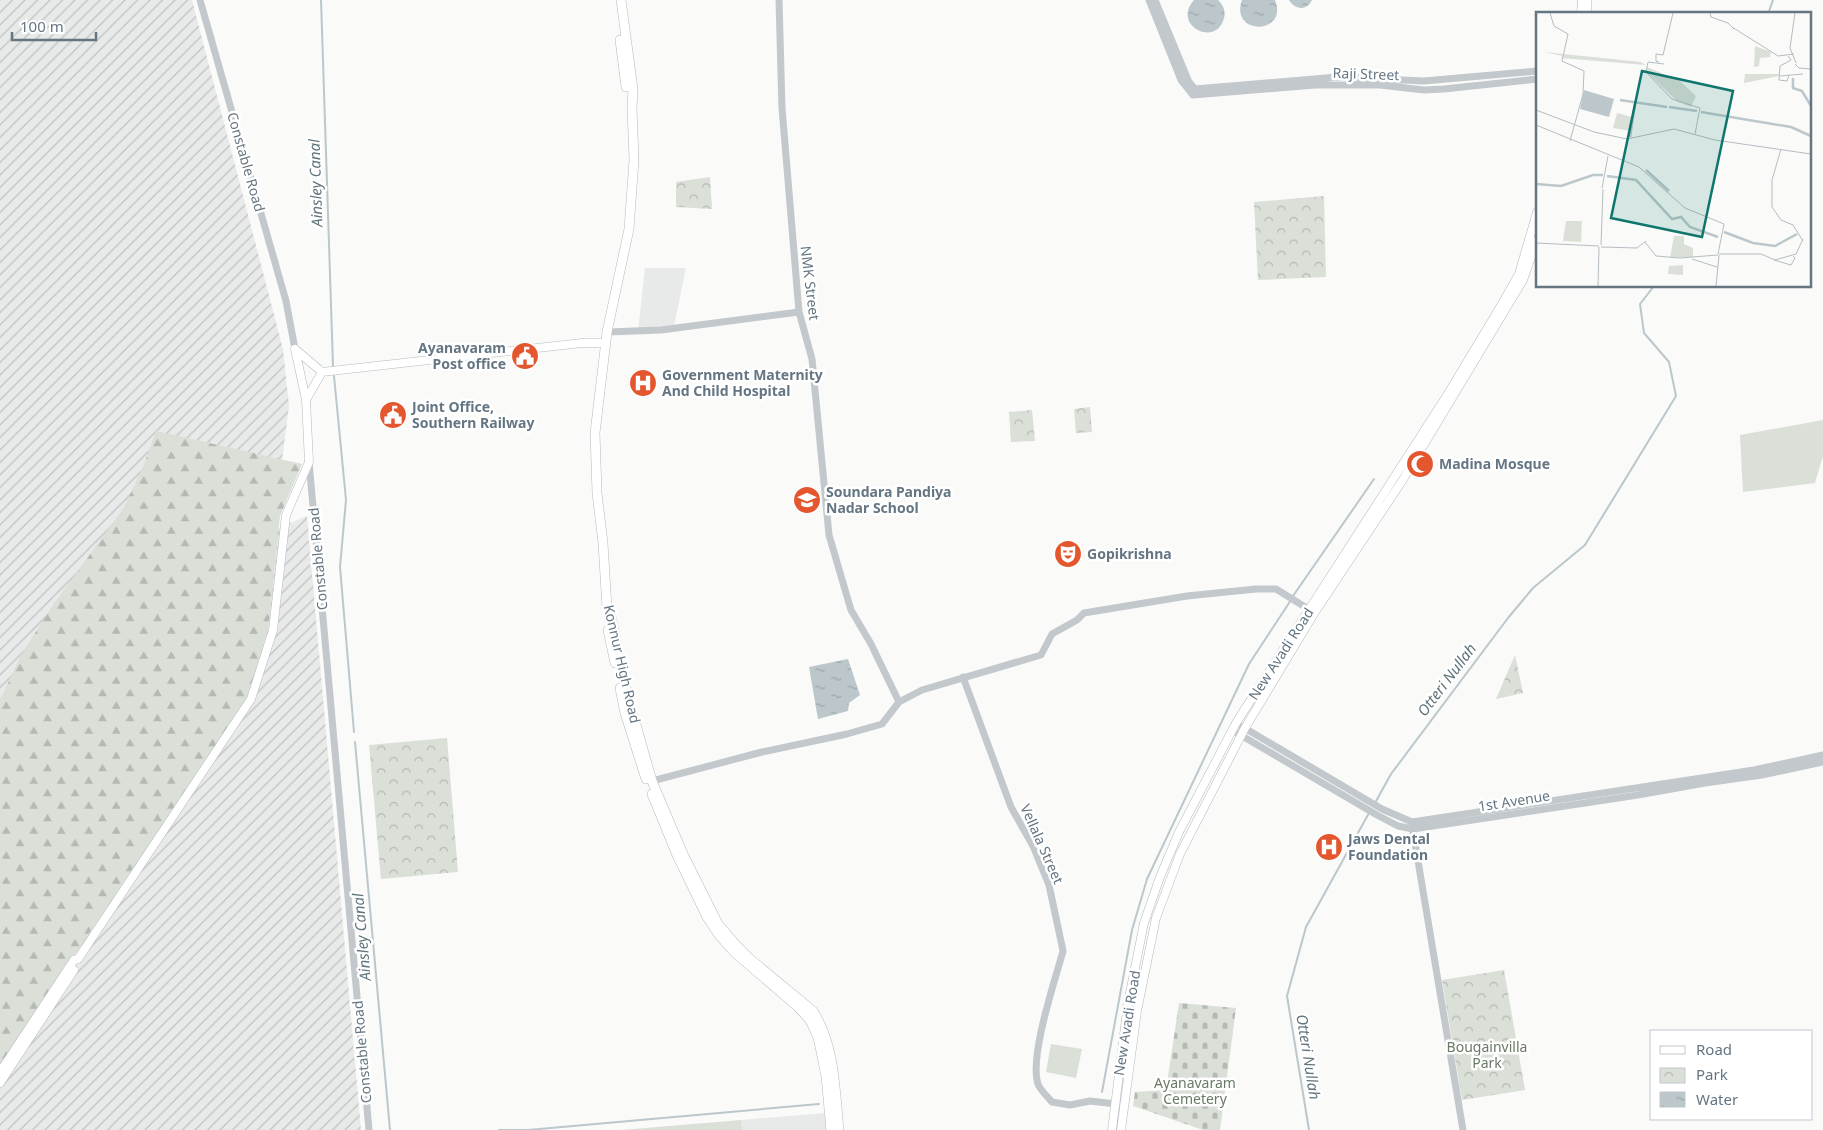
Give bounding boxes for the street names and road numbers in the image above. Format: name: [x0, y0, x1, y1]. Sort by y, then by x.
street label: Raji Street: [1332, 63, 1400, 84]
street label: Constable Road: [223, 110, 270, 214]
street label: NMK Street: [797, 245, 824, 321]
street label: Constable Road: [304, 507, 331, 611]
street label: Konnur High Road: [600, 603, 645, 725]
street label: New Avadi Road: [1244, 604, 1318, 703]
street label: 1st Avenue: [1477, 785, 1551, 816]
street label: Vellala Street: [1016, 801, 1068, 887]
street label: New Avadi Road: [1109, 969, 1144, 1077]
street label: Constable Road: [348, 1000, 375, 1104]

